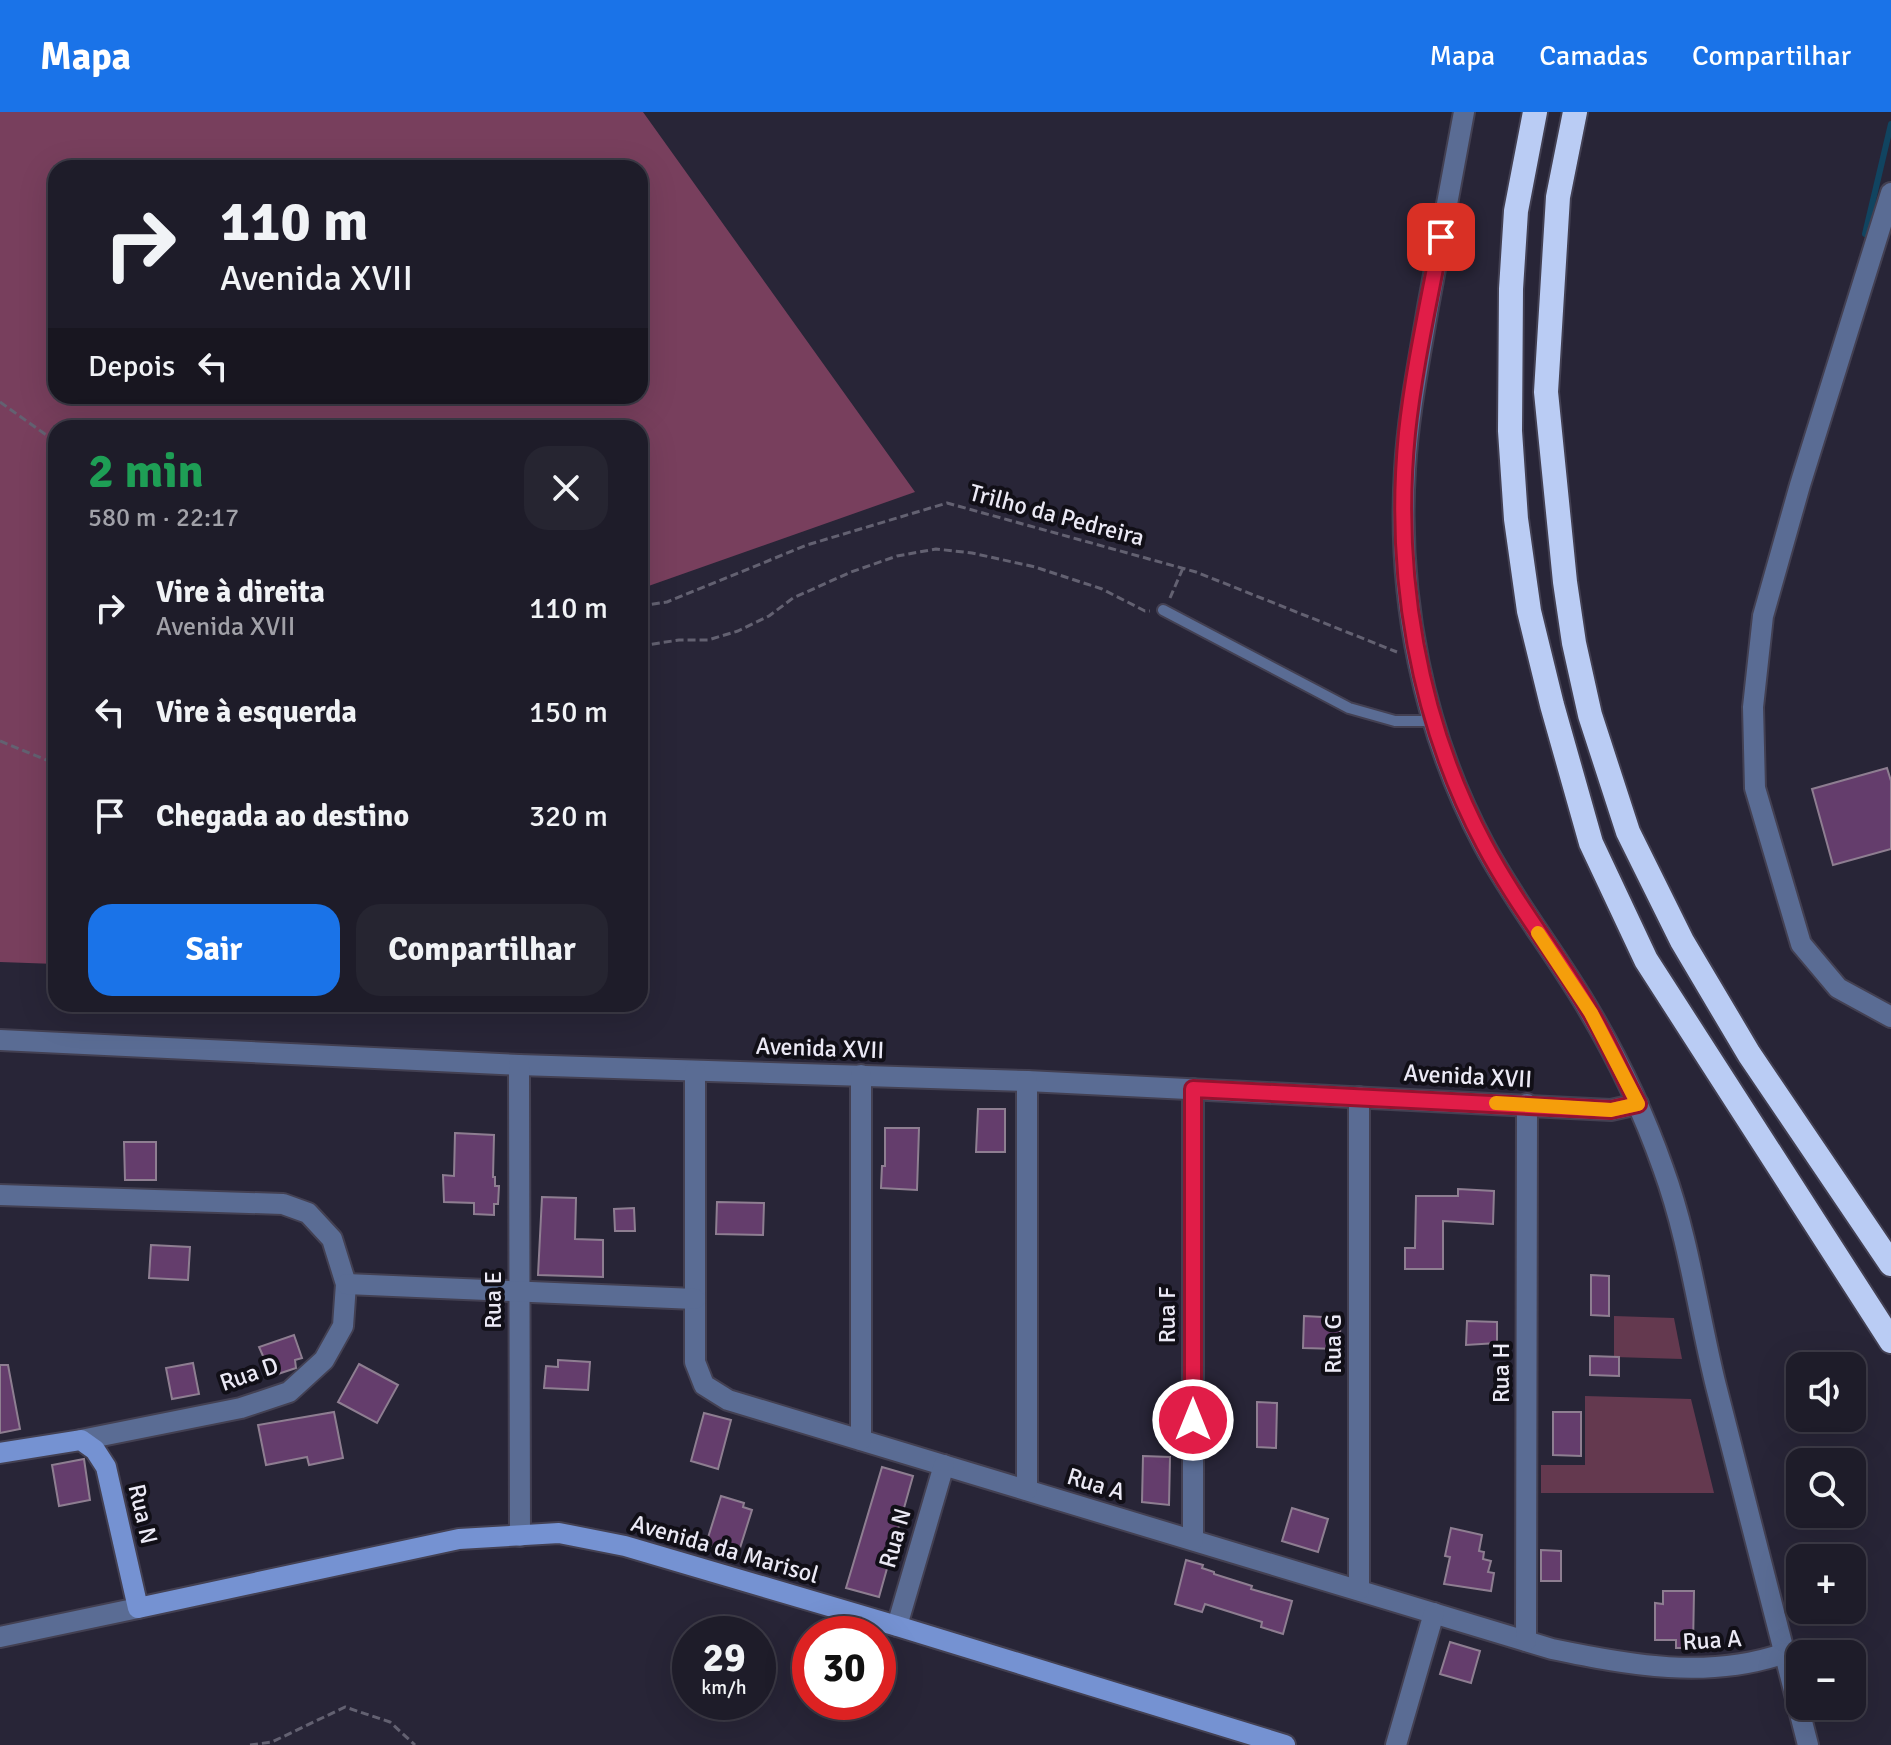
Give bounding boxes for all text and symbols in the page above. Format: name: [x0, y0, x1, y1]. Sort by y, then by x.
text: Mapa: [40, 33, 131, 80]
text: Mapa: [1429, 39, 1495, 73]
text: Camadas: [1539, 39, 1648, 73]
text: Compartilhar: [1692, 39, 1851, 73]
text: 110 m: [220, 187, 368, 256]
icon: right: [88, 192, 192, 296]
pin: [1407, 203, 1475, 271]
icon: arrive: [1419, 215, 1463, 259]
text: Avenida XVII: [220, 256, 413, 301]
icon: left: [191, 344, 235, 388]
text: Depois: [88, 348, 175, 385]
text: 2 min: [88, 442, 204, 501]
button: close: [524, 446, 608, 530]
street label: Trilho da Pedreira: [966, 477, 1148, 553]
text: 580 m · 22:17: [88, 502, 239, 534]
text: Vire à direita: [156, 574, 325, 611]
icon: right: [88, 586, 132, 630]
text: 110 m: [529, 590, 608, 627]
text: Avenida XVII: [156, 611, 295, 643]
icon: left: [88, 690, 132, 734]
text: Vire à esquerda: [156, 694, 357, 731]
text: 150 m: [529, 694, 608, 731]
icon: arrive: [88, 794, 132, 838]
text: Chegada ao destino: [156, 798, 409, 835]
text: 320 m: [529, 798, 608, 835]
button: Sair: [88, 904, 340, 996]
button: Compartilhar: [356, 904, 608, 996]
street label: Avenida XVII: [755, 1031, 885, 1065]
street label: Avenida XVII: [1403, 1058, 1533, 1094]
street label: Rua E: [478, 1271, 508, 1329]
street label: Rua F: [1152, 1287, 1182, 1343]
street label: Rua G: [1318, 1314, 1348, 1374]
street label: Rua H: [1486, 1343, 1516, 1403]
street label: Rua D: [216, 1350, 282, 1398]
map controls: [1786, 1352, 1866, 1720]
button: sound: [1786, 1352, 1866, 1432]
position arrow: [1151, 1378, 1235, 1462]
button: search: [1786, 1448, 1866, 1528]
street label: Rua A: [1063, 1461, 1129, 1507]
street label: Rua N: [122, 1481, 164, 1547]
street label: Rua N: [872, 1505, 918, 1571]
street label: Avenida da Marisol: [628, 1508, 822, 1590]
button: +: [1786, 1544, 1866, 1624]
speed limit sign: 30: [792, 1616, 896, 1720]
street label: Rua A: [1681, 1623, 1743, 1657]
text: 29: [702, 1633, 746, 1683]
button: −: [1786, 1640, 1866, 1720]
text: km/h: [701, 1675, 747, 1700]

